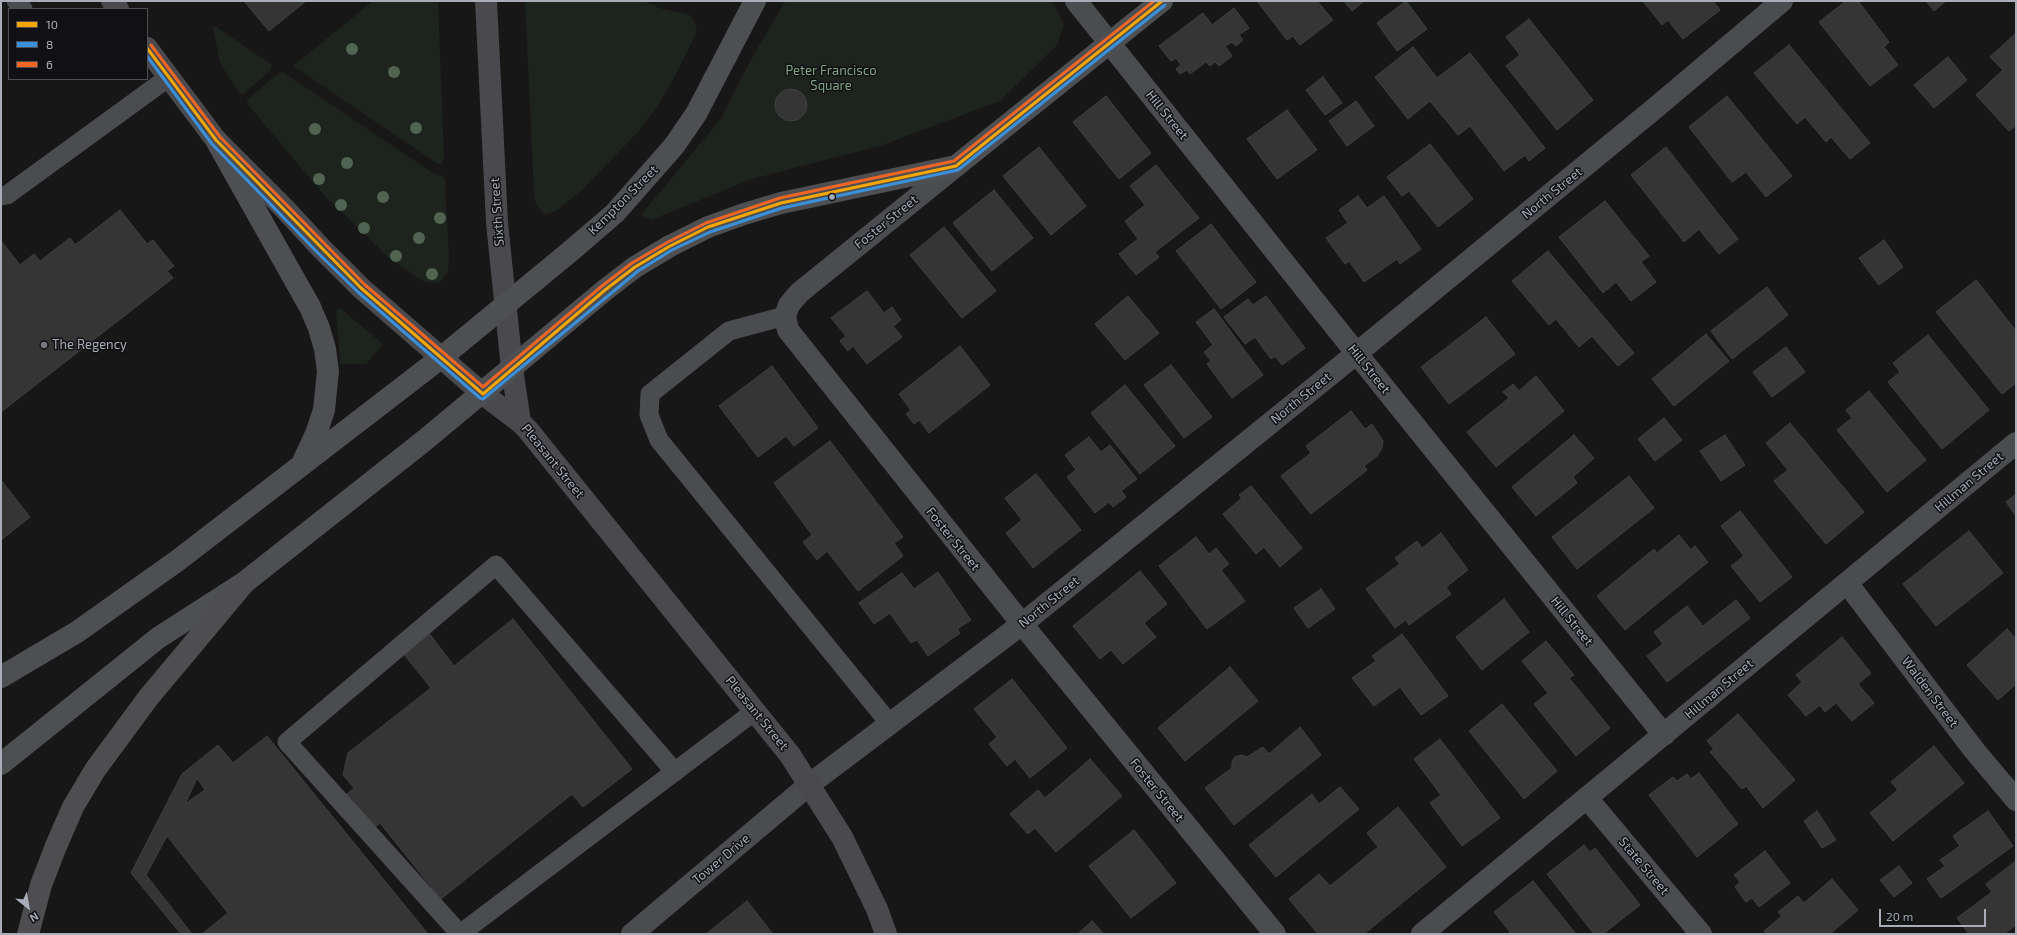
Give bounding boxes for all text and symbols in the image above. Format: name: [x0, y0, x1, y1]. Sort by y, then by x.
legend: [8, 8, 148, 80]
text: 10: [46, 17, 58, 31]
text: 8: [46, 37, 53, 51]
text: 6: [46, 57, 53, 71]
park label: Peter Francisco Square: [785, 63, 877, 94]
street label: Hill Street: [1142, 87, 1192, 143]
street label: Kempton Street: [585, 162, 661, 238]
street label: North Street: [1519, 164, 1585, 222]
street label: Sixth Street: [487, 177, 507, 247]
unlabelled marker: [827, 192, 837, 202]
street label: Foster Street: [851, 192, 921, 252]
place label: The Regency: [52, 337, 127, 353]
marker: The Regency: [39, 340, 49, 350]
street label: Hill Street: [1344, 341, 1394, 397]
street label: North Street: [1268, 369, 1334, 427]
street label: Pleasant Street: [518, 421, 588, 501]
street label: Hillman Street: [1932, 449, 2006, 515]
street label: Foster Street: [923, 504, 983, 574]
street label: North Street: [1016, 573, 1082, 631]
street label: Hill Street: [1547, 593, 1597, 649]
street label: Walden Street: [1898, 654, 1962, 730]
street label: Hillman Street: [1682, 656, 1756, 722]
street label: Pleasant Street: [722, 673, 792, 753]
street label: Foster Street: [1127, 755, 1187, 825]
street label: Tower Drive: [689, 831, 753, 887]
street label: State Street: [1615, 834, 1673, 898]
north arrow: [8, 887, 48, 927]
scale bar: [1881, 901, 1988, 927]
text: 20 m: [1886, 909, 1913, 923]
text: N: [28, 910, 41, 925]

